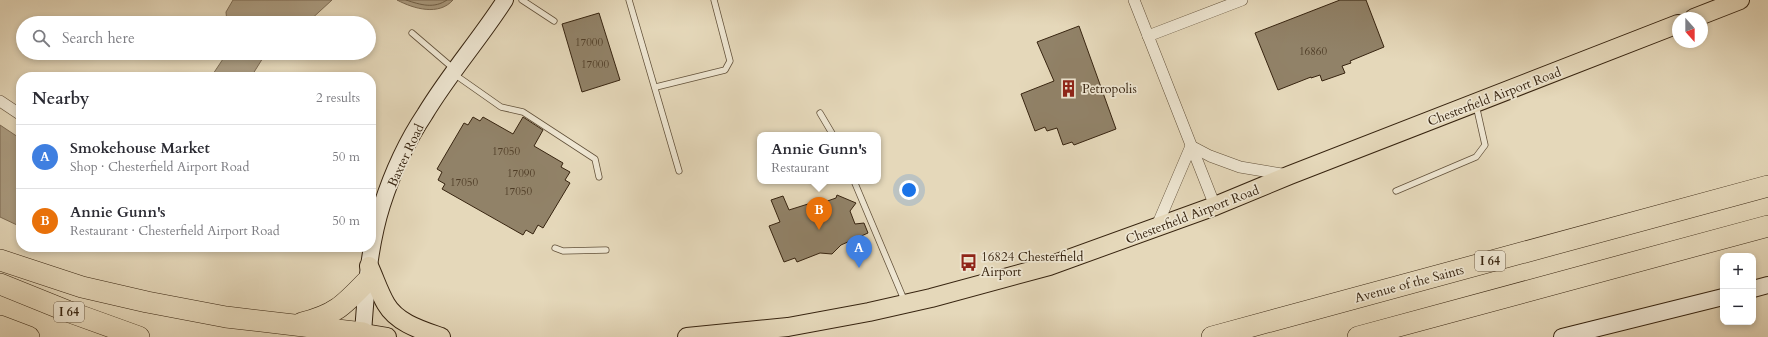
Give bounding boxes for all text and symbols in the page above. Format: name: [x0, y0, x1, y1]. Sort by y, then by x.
north arrow: [1672, 12, 1708, 48]
search box: [16, 16, 376, 60]
icon: search: [30, 27, 52, 49]
text: Search here: [62, 28, 135, 48]
house number: 17000: [575, 35, 603, 50]
house number: 16860: [1299, 44, 1327, 59]
house number: 17000: [581, 57, 609, 72]
street label: Chesterfield Airport Road: [1425, 63, 1564, 131]
building icon: Petropolis: [1059, 78, 1079, 98]
place label: Petropolis: [1082, 80, 1137, 98]
text: Nearby: [32, 87, 89, 110]
text: 2 results: [316, 89, 360, 107]
street label: Baxter Road: [383, 121, 428, 190]
popup: [757, 132, 881, 184]
text: Smokehouse Market: [70, 138, 210, 158]
text: Annie Gunn's: [771, 139, 867, 159]
house number: 17050: [492, 144, 520, 159]
text: A: [40, 148, 50, 166]
text: 50 m: [332, 148, 360, 166]
text: Shop · Chesterfield Airport Road: [70, 158, 249, 176]
text: Restaurant: [771, 159, 829, 177]
house number: 17090: [507, 166, 535, 181]
house number: 17050: [450, 175, 478, 190]
your location: [899, 180, 919, 200]
street label: Chesterfield Airport Road: [1123, 181, 1262, 249]
house number: 17050: [504, 184, 532, 199]
pin: B: [806, 197, 832, 230]
text: Annie Gunn's: [70, 202, 166, 222]
text: B: [40, 212, 50, 230]
text: 50 m: [332, 212, 360, 230]
text: Restaurant · Chesterfield Airport Road: [70, 222, 280, 240]
pin: A: [846, 235, 872, 268]
place label: 16824 Chesterfield Airport: [981, 248, 1083, 281]
road number: I 64: [1475, 251, 1505, 271]
bus stop icon: 16824 Chesterfield Airport: [958, 253, 978, 273]
map controls: [1720, 253, 1756, 325]
button: +: [1720, 253, 1756, 289]
street label: Avenue of the Saints: [1353, 261, 1466, 307]
button: −: [1720, 289, 1756, 325]
road number: I 64: [54, 302, 84, 322]

